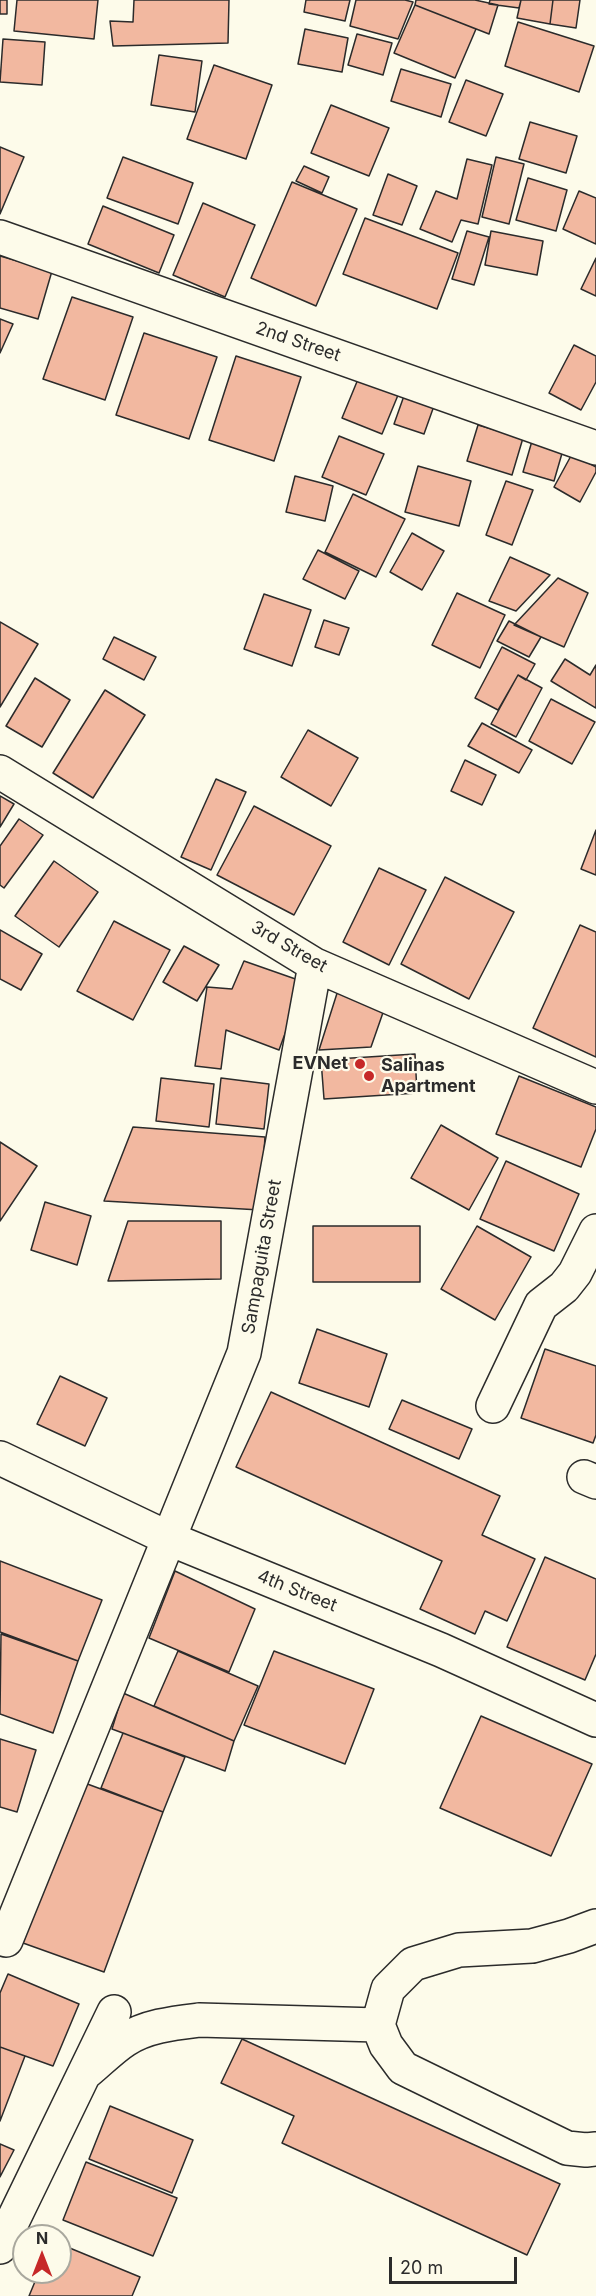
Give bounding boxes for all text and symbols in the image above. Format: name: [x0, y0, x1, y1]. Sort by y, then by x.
street label: 2nd Street: [253, 317, 343, 367]
street label: 3rd Street: [247, 917, 331, 977]
place label: EVNet: [293, 1053, 348, 1075]
place label: Salinas Apartment: [381, 1055, 476, 1098]
marker: EVNet: [353, 1057, 367, 1071]
marker: Salinas Apartment: [362, 1069, 376, 1083]
street label: Sampaguita Street: [238, 1178, 286, 1336]
street label: 4th Street: [254, 1565, 340, 1617]
north arrow: [12, 2224, 72, 2284]
text: N: [36, 2228, 48, 2248]
scale bar: [392, 2245, 520, 2283]
text: 20 m: [400, 2257, 443, 2278]

